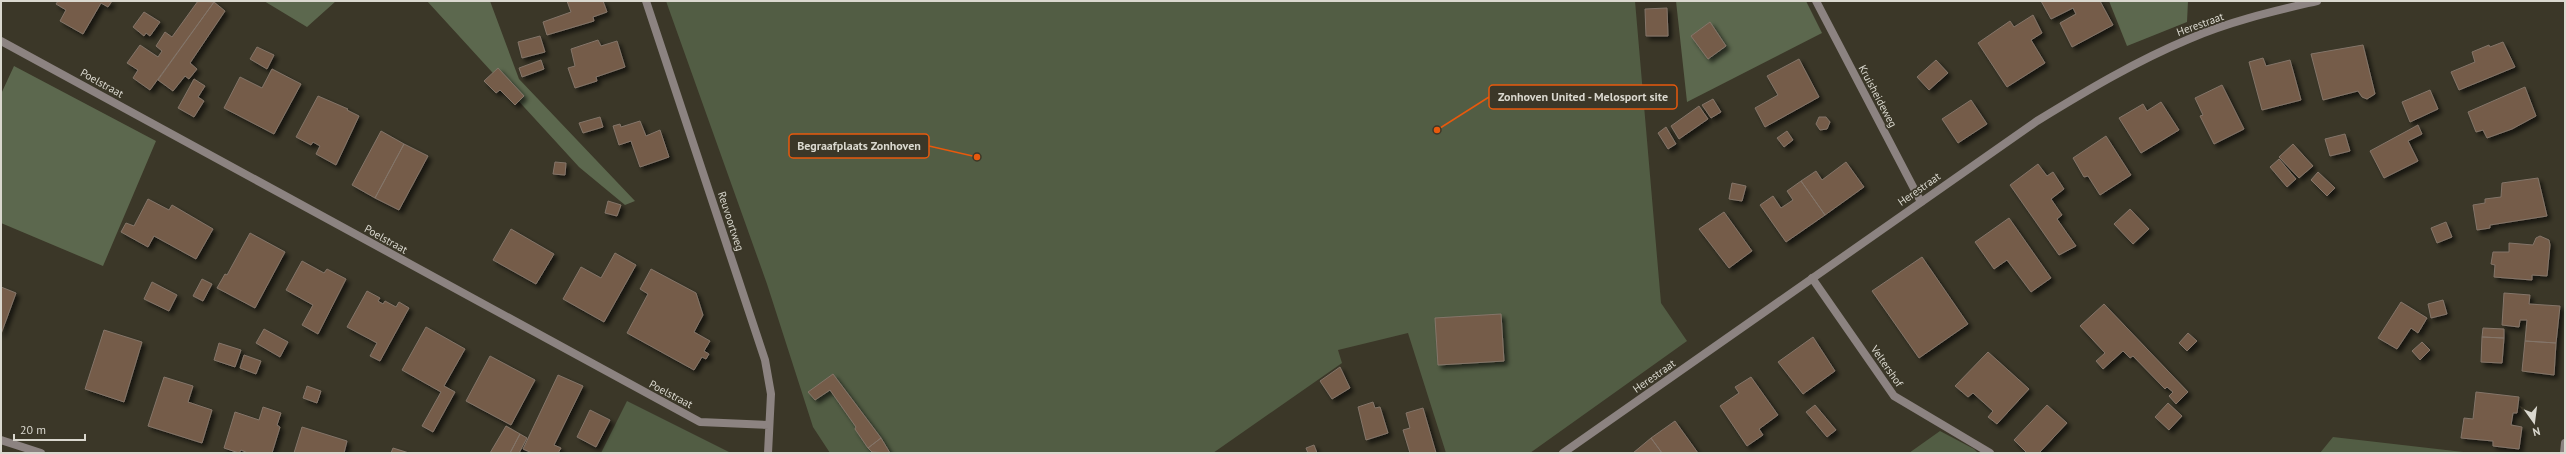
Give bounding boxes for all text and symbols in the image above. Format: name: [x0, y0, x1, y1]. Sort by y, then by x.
street label: Herestraat: [2175, 9, 2226, 39]
street label: Kruisheideweg: [1856, 62, 1900, 130]
street label: Poelstraat: [78, 65, 126, 101]
callout: Zonhoven United - Melosport site: [1489, 85, 1677, 109]
text: Zonhoven United - Melosport site: [1498, 89, 1668, 104]
callout: Begraafplaats Zonhoven: [789, 134, 929, 158]
text: Begraafplaats Zonhoven: [797, 138, 921, 153]
street label: Herestraat: [1895, 169, 1943, 209]
street label: Reuvoortweg: [715, 190, 747, 253]
street label: Poelstraat: [362, 221, 410, 257]
street label: Veltershof: [1867, 342, 1907, 390]
street label: Herestraat: [1630, 356, 1678, 396]
street label: Poelstraat: [647, 377, 695, 411]
north arrow: [2514, 402, 2554, 442]
scale bar: [14, 416, 85, 442]
text: 20 m: [20, 422, 46, 437]
text: N: [2531, 424, 2542, 439]

